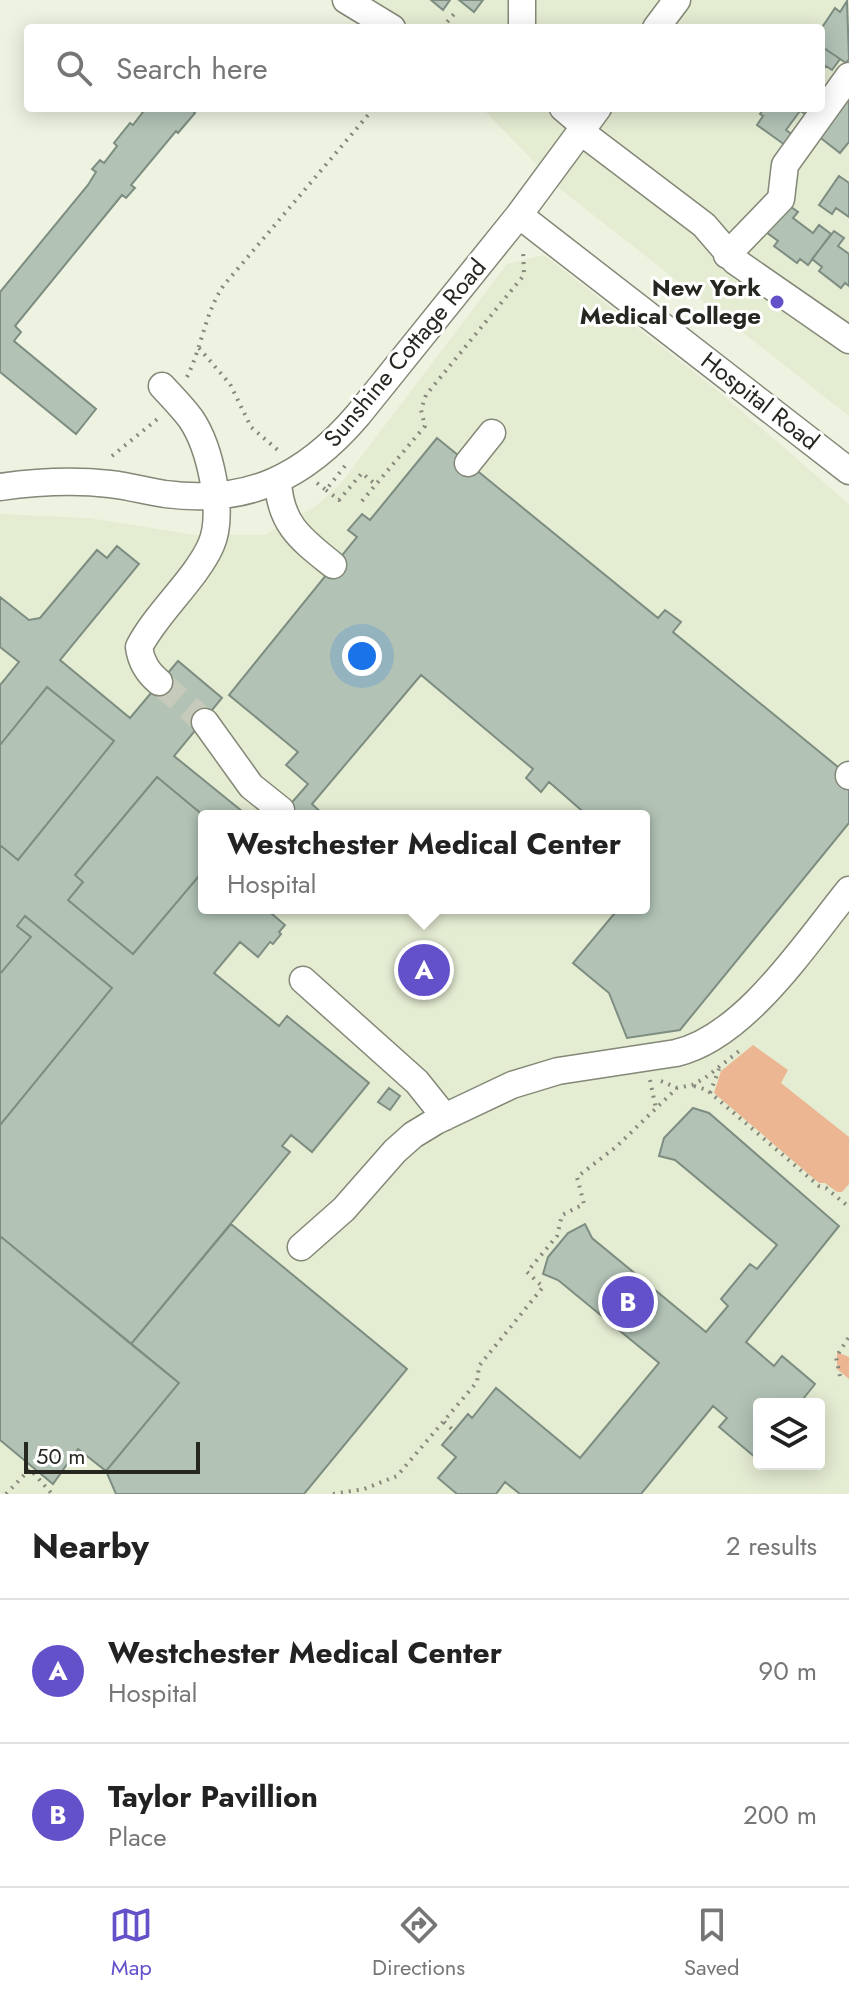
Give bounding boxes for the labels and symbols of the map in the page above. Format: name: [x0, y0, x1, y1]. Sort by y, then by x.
street label: Sunshine Cottage Road: [315, 251, 494, 455]
place label: New York Medical College: [580, 270, 761, 333]
marker: New York Medical College: [768, 293, 786, 311]
street label: Hospital Road: [694, 343, 827, 458]
your location: [342, 636, 382, 676]
pin: A: [398, 940, 450, 1000]
pin: B: [602, 1272, 654, 1332]
scale bar: [24, 1438, 200, 1474]

